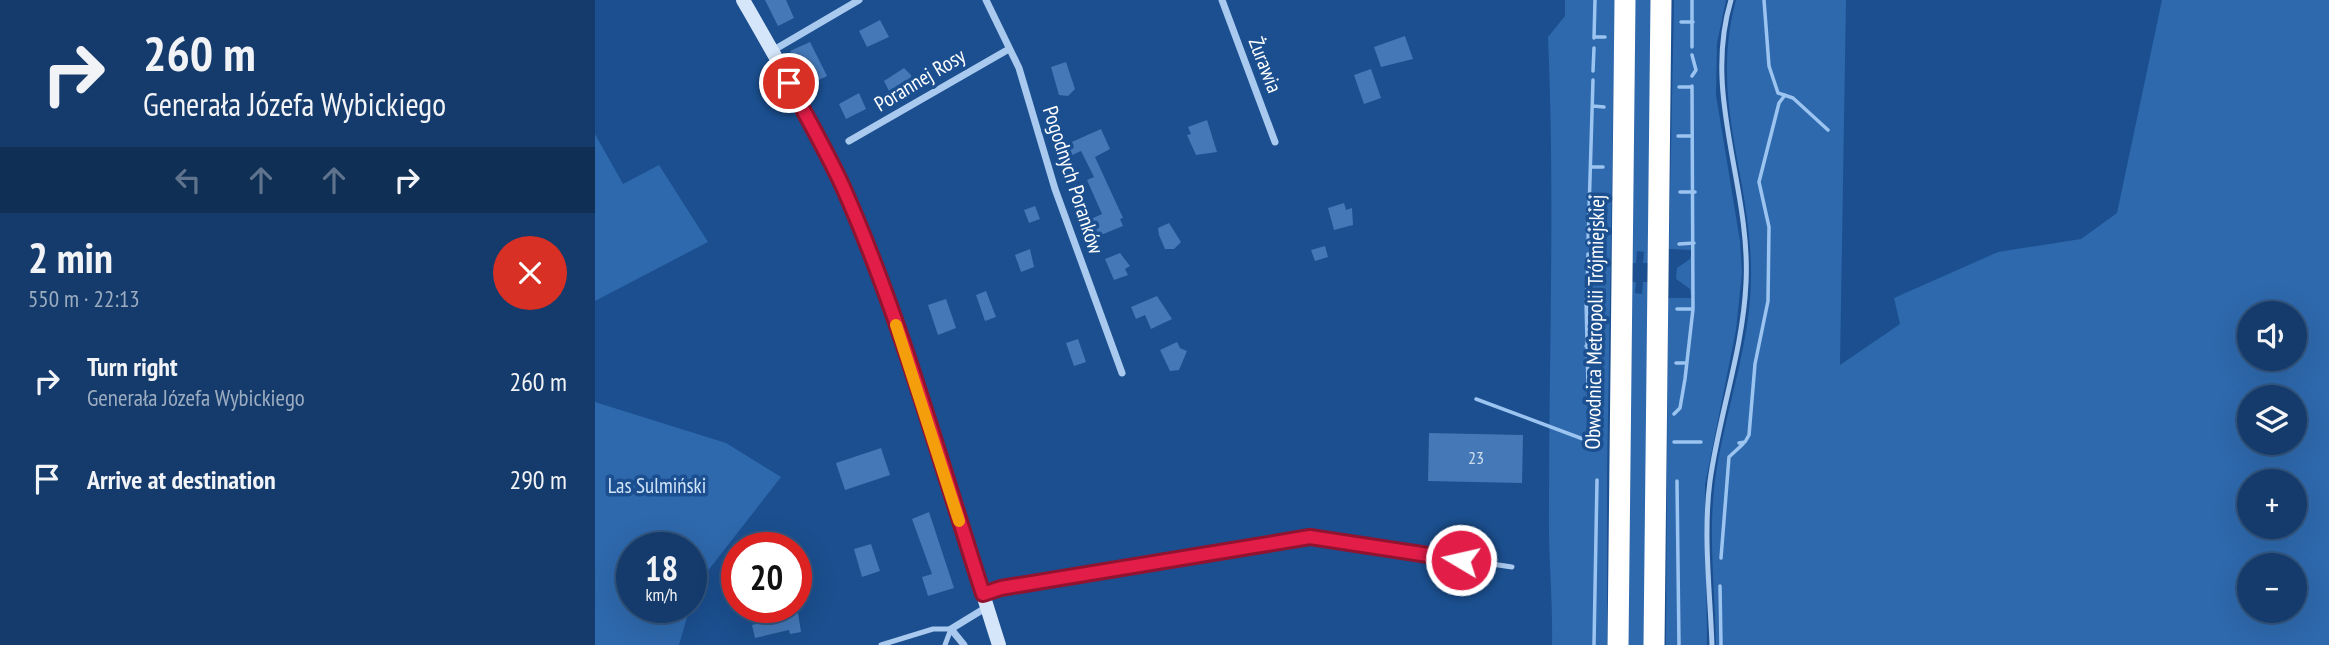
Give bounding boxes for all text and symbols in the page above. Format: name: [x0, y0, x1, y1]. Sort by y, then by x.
text: 260 m: [143, 21, 256, 85]
icon: right: [28, 28, 119, 119]
street label: Żurawia: [1243, 33, 1288, 96]
street label: Porannej Rosy: [869, 42, 970, 117]
pin: [759, 53, 819, 113]
icon: arrive: [770, 64, 808, 102]
text: Generała Józefa Wybickiego: [143, 83, 446, 125]
street label: Pogodnych Poranków: [1037, 102, 1110, 258]
icon: left: [169, 161, 207, 199]
icon: ahead: [242, 161, 280, 199]
icon: ahead: [315, 161, 353, 199]
icon: right: [388, 161, 426, 199]
street label: Obwodnica Metropolii Trójmiejskiej: [1579, 194, 1610, 450]
text: 2 min: [28, 230, 113, 285]
button: close: [493, 236, 567, 310]
text: 550 m · 22:13: [28, 284, 140, 313]
map controls: [2237, 301, 2307, 623]
button: sound: [2237, 301, 2307, 371]
text: Turn right: [87, 350, 178, 383]
icon: right: [28, 362, 66, 400]
text: 260 m: [509, 365, 567, 398]
text: Generała Józefa Wybickiego: [87, 383, 305, 412]
button: layers: [2237, 385, 2307, 455]
house number: 23: [1468, 446, 1484, 469]
icon: arrive: [28, 460, 66, 498]
text: Arrive at destination: [87, 463, 276, 496]
text: 290 m: [509, 463, 567, 496]
button: +: [2237, 469, 2307, 539]
park label: Las Sulmiński: [608, 472, 706, 499]
position arrow: [1424, 523, 1498, 597]
speed limit sign: 20: [721, 532, 812, 623]
text: 18: [645, 545, 678, 591]
button: −: [2237, 553, 2307, 623]
text: km/h: [646, 583, 677, 606]

